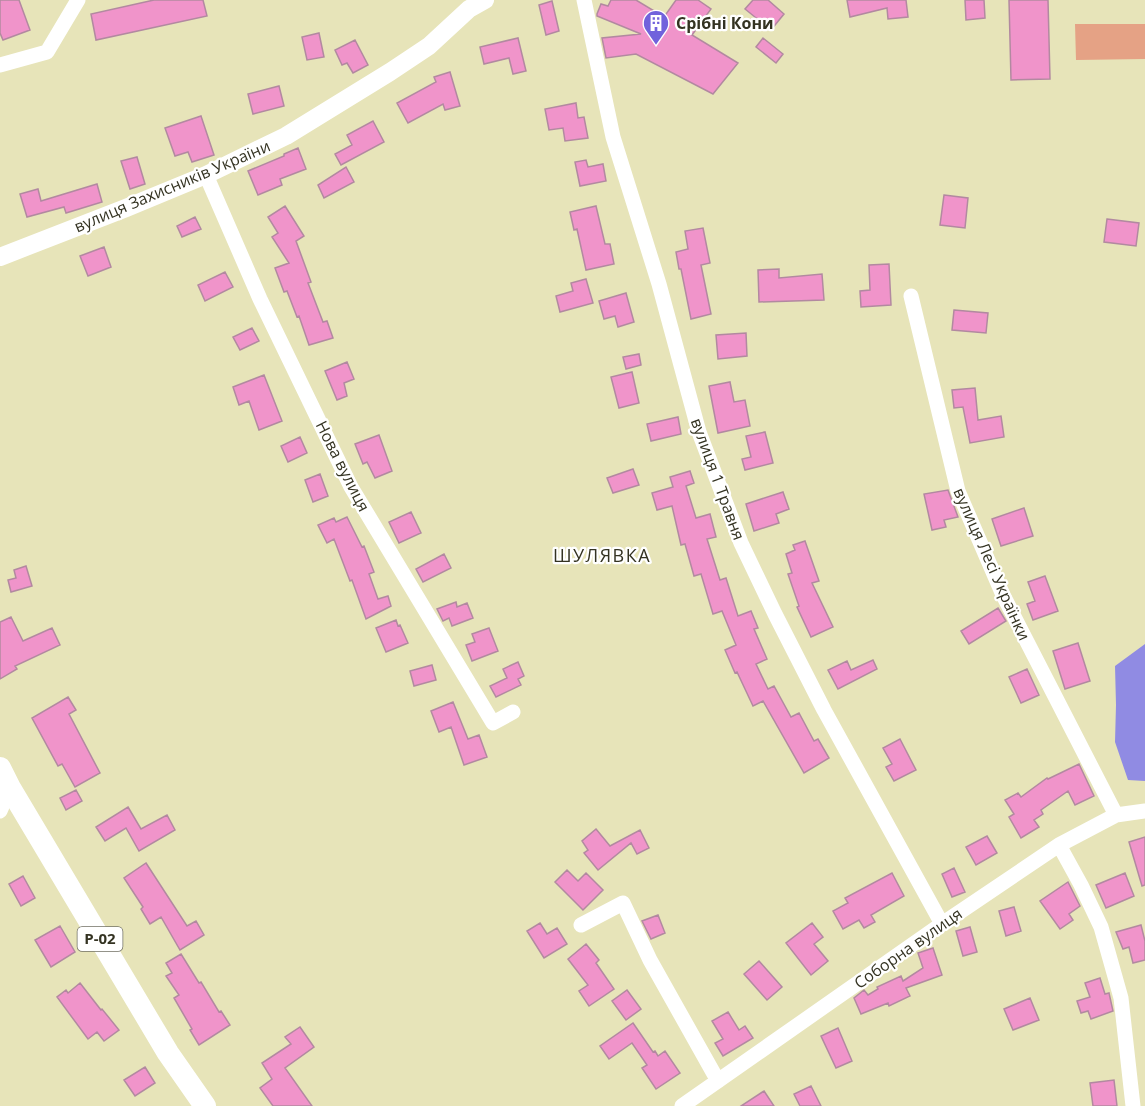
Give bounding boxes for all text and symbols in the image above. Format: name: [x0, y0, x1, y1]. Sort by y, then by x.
building icon: Срібні Кони: [641, 8, 671, 46]
place label: Срібні Кони: [676, 12, 774, 34]
street label: вулиця Захисників України: [71, 135, 273, 237]
street label: вулиця 1 Травня: [686, 415, 750, 543]
street label: Нова вулиця: [311, 417, 375, 515]
street label: вулиця Лесі Українки: [948, 484, 1036, 644]
district label: ШУЛЯВКА: [553, 543, 651, 567]
street label: Соборна вулиця: [850, 903, 966, 993]
road number: Р-02: [78, 927, 122, 951]

